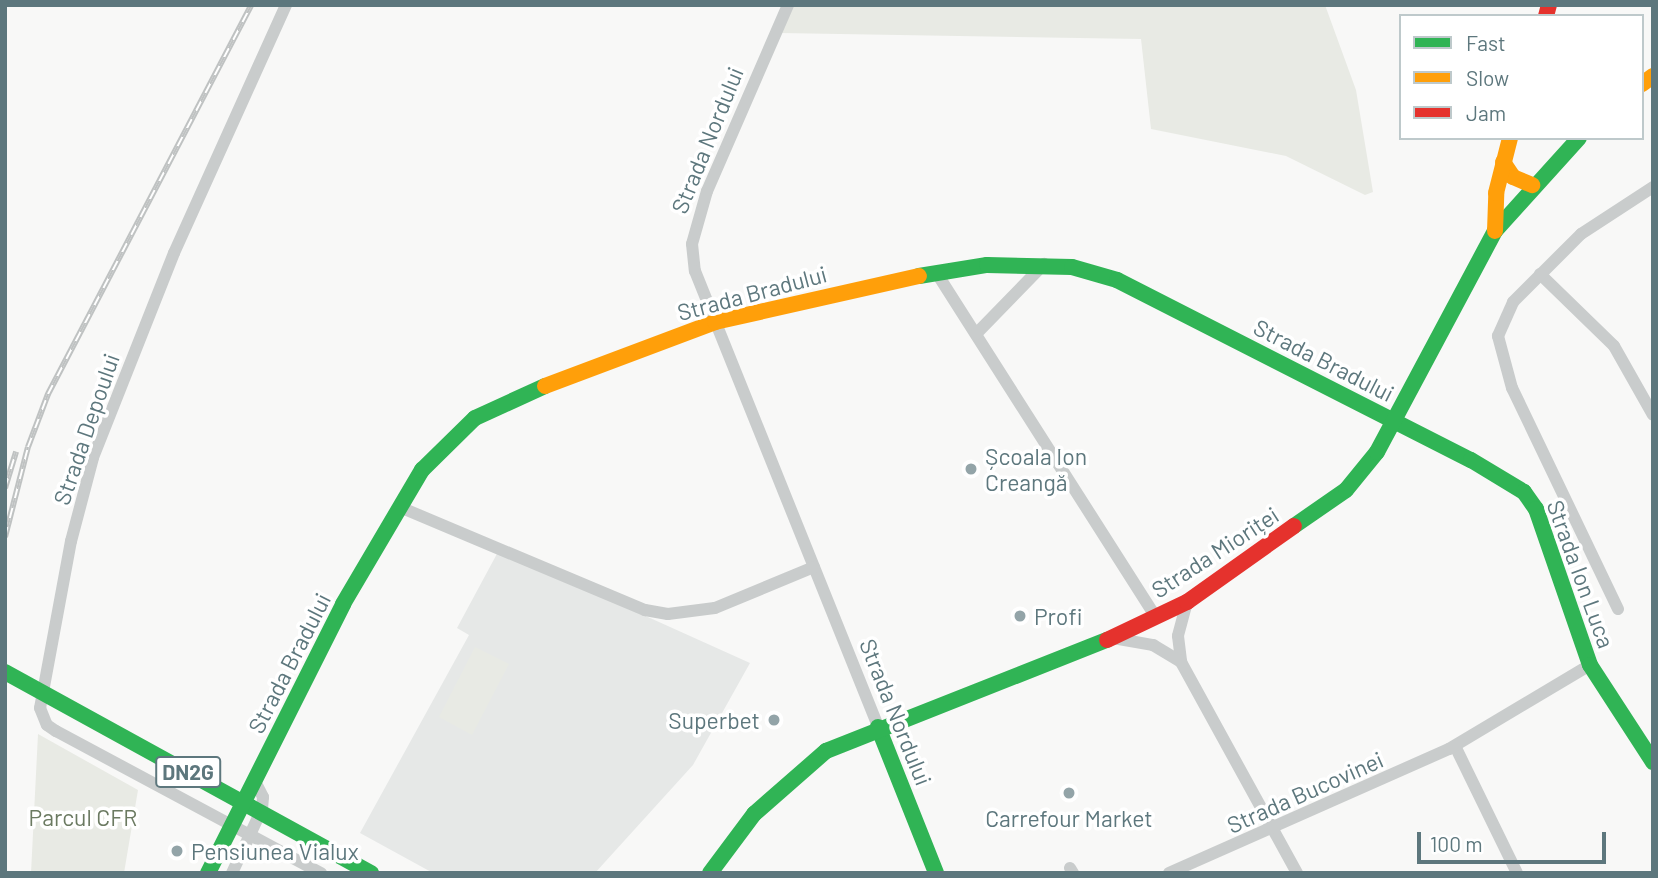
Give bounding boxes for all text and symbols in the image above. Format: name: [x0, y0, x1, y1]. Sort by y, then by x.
legend: [1399, 14, 1644, 140]
text: Fast: [1466, 30, 1506, 55]
street label: Strada Nordului: [665, 63, 749, 217]
text: Slow: [1466, 65, 1509, 90]
text: Jam: [1466, 100, 1506, 125]
street label: Strada Bradului: [674, 260, 830, 326]
street label: Strada Bradului: [1249, 313, 1399, 407]
street label: Strada Depoului: [47, 350, 125, 508]
place label: Școala Ion Creangă: [985, 442, 1087, 496]
marker: Școala Ion Creangă: [963, 461, 979, 477]
street label: Strada Ion Luca: [1541, 496, 1621, 652]
street label: Strada Mioriței: [1146, 501, 1284, 603]
street label: Strada Bradului: [242, 588, 336, 738]
place label: Profi: [1034, 602, 1082, 630]
marker: Profi: [1012, 608, 1028, 624]
street label: Strada Nordului: [854, 635, 938, 789]
place label: Superbet: [668, 706, 760, 734]
marker: Superbet: [766, 712, 782, 728]
street label: Strada Bucovinei: [1222, 745, 1388, 839]
road number: DN2G: [155, 754, 221, 790]
marker: Carrefour Market: [1061, 785, 1077, 801]
park label: Parcul CFR: [29, 803, 137, 831]
place label: Carrefour Market: [985, 804, 1153, 832]
scale bar: [1420, 818, 1609, 862]
text: 100 m: [1430, 831, 1483, 856]
place label: Pensiunea Vialux: [191, 837, 359, 865]
marker: Pensiunea Vialux: [169, 843, 185, 859]

